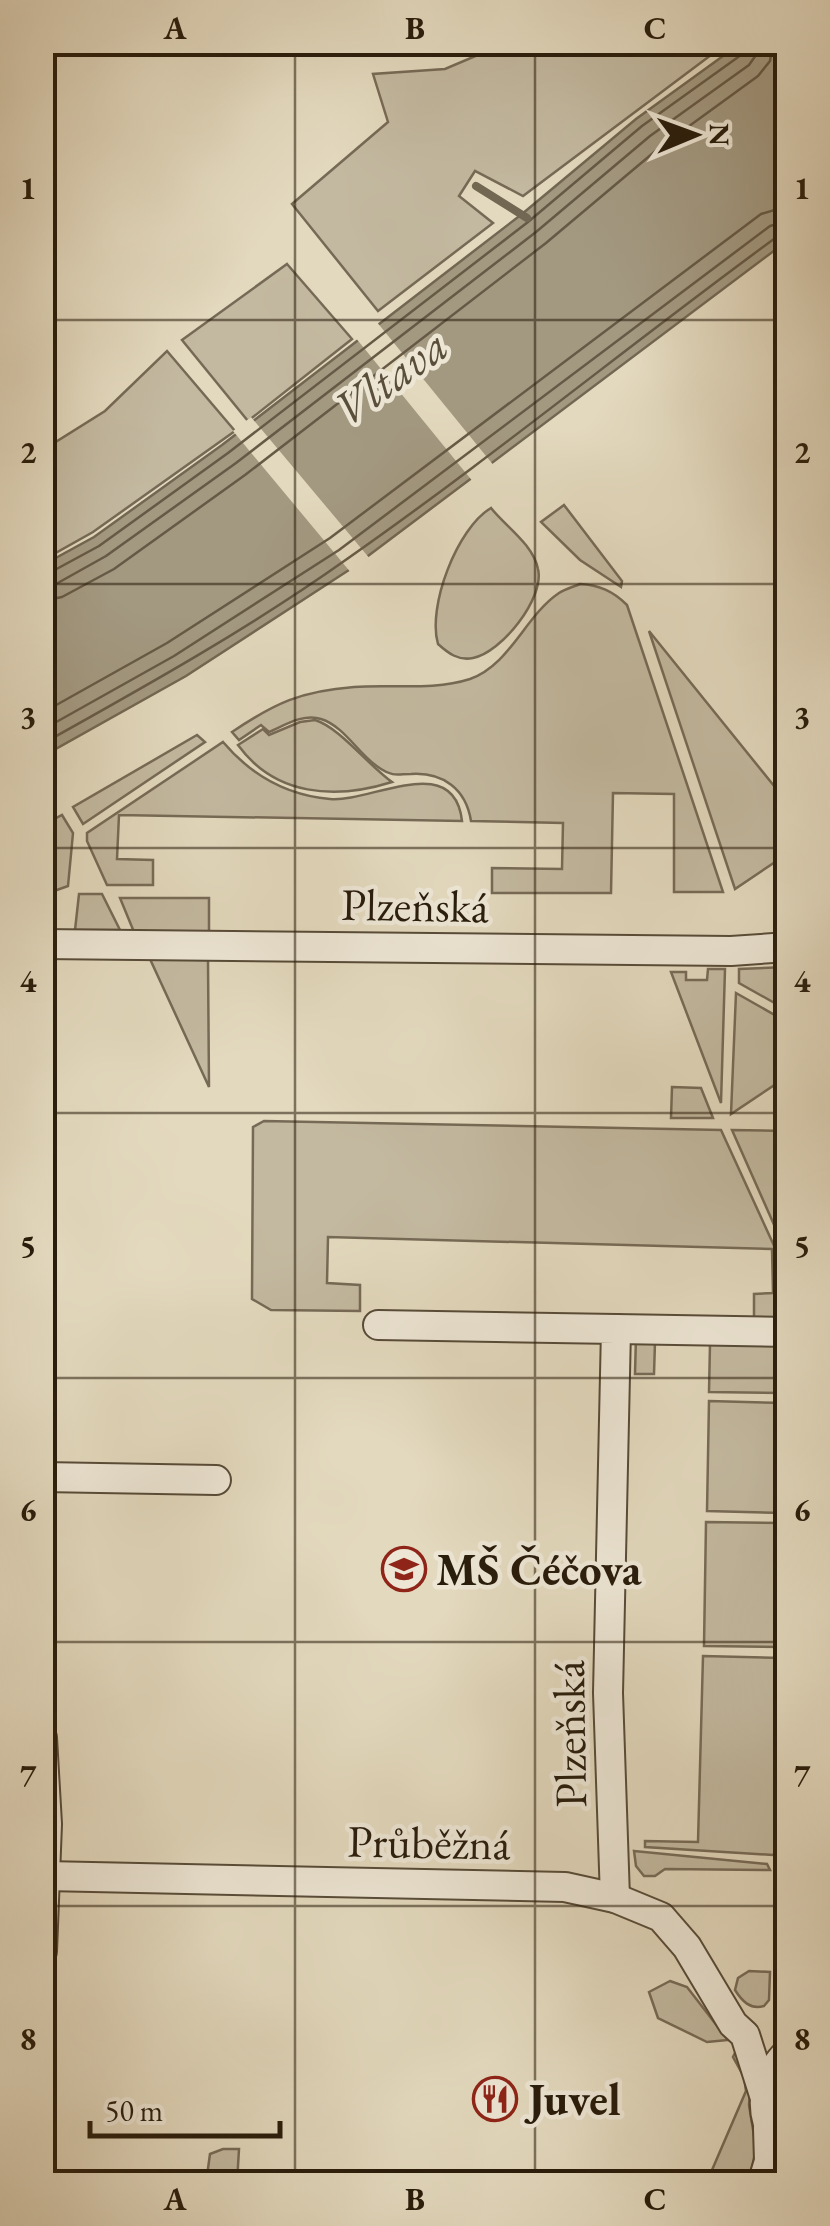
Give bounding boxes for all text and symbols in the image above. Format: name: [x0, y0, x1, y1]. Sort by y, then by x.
text: A: [162, 7, 187, 49]
text: B: [405, 7, 425, 49]
text: C: [644, 7, 666, 49]
north arrow: [645, 85, 745, 185]
text: N: [702, 123, 738, 147]
text: 1: [20, 167, 36, 209]
text: 1: [794, 167, 810, 209]
water label: Vltava: [320, 313, 460, 439]
text: 2: [20, 431, 37, 473]
text: 2: [794, 431, 811, 473]
text: 3: [20, 696, 36, 738]
text: 3: [794, 696, 810, 738]
street label: Plzeňská: [341, 875, 489, 935]
text: 4: [20, 960, 38, 1002]
text: 4: [794, 960, 812, 1002]
text: 5: [20, 1225, 36, 1267]
text: 5: [794, 1225, 810, 1267]
text: 6: [20, 1489, 37, 1531]
text: 6: [794, 1489, 811, 1531]
place label: MŠ Čéčova: [436, 1540, 642, 1598]
school or university icon: MŠ Čéčova: [381, 1546, 427, 1592]
street label: Plzeňská: [539, 1660, 599, 1808]
text: 7: [20, 1754, 37, 1796]
text: 7: [794, 1754, 811, 1796]
street label: Průběžná: [347, 1812, 511, 1872]
text: 8: [20, 2018, 36, 2060]
text: 8: [794, 2018, 810, 2060]
place label: Juvel: [524, 2070, 621, 2128]
scale bar: [90, 2076, 280, 2138]
restaurant icon: Juvel: [472, 2076, 518, 2122]
text: 50 m: [105, 2091, 163, 2130]
text: A: [162, 2178, 187, 2220]
text: B: [405, 2178, 425, 2220]
text: C: [644, 2178, 666, 2220]

